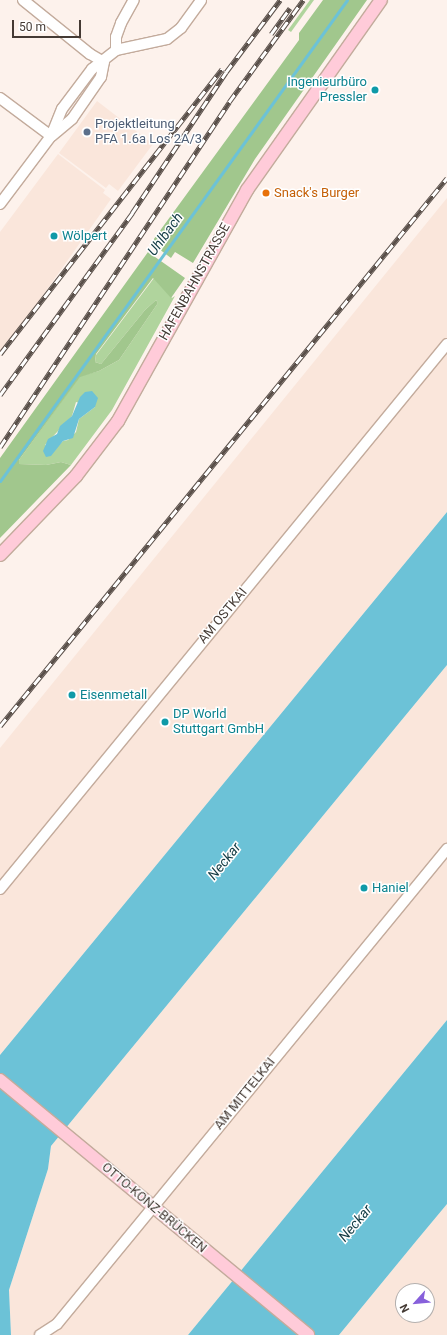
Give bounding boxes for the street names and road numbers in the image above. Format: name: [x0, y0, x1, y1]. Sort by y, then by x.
street label: HAFENBAHNSTRASSE: [156, 221, 234, 343]
street label: AM OSTKAI: [195, 585, 251, 647]
street label: AM MITTELKAI: [211, 1055, 279, 1133]
street label: OTTO-KONZ-BRÜCKEN: [98, 1160, 210, 1256]

